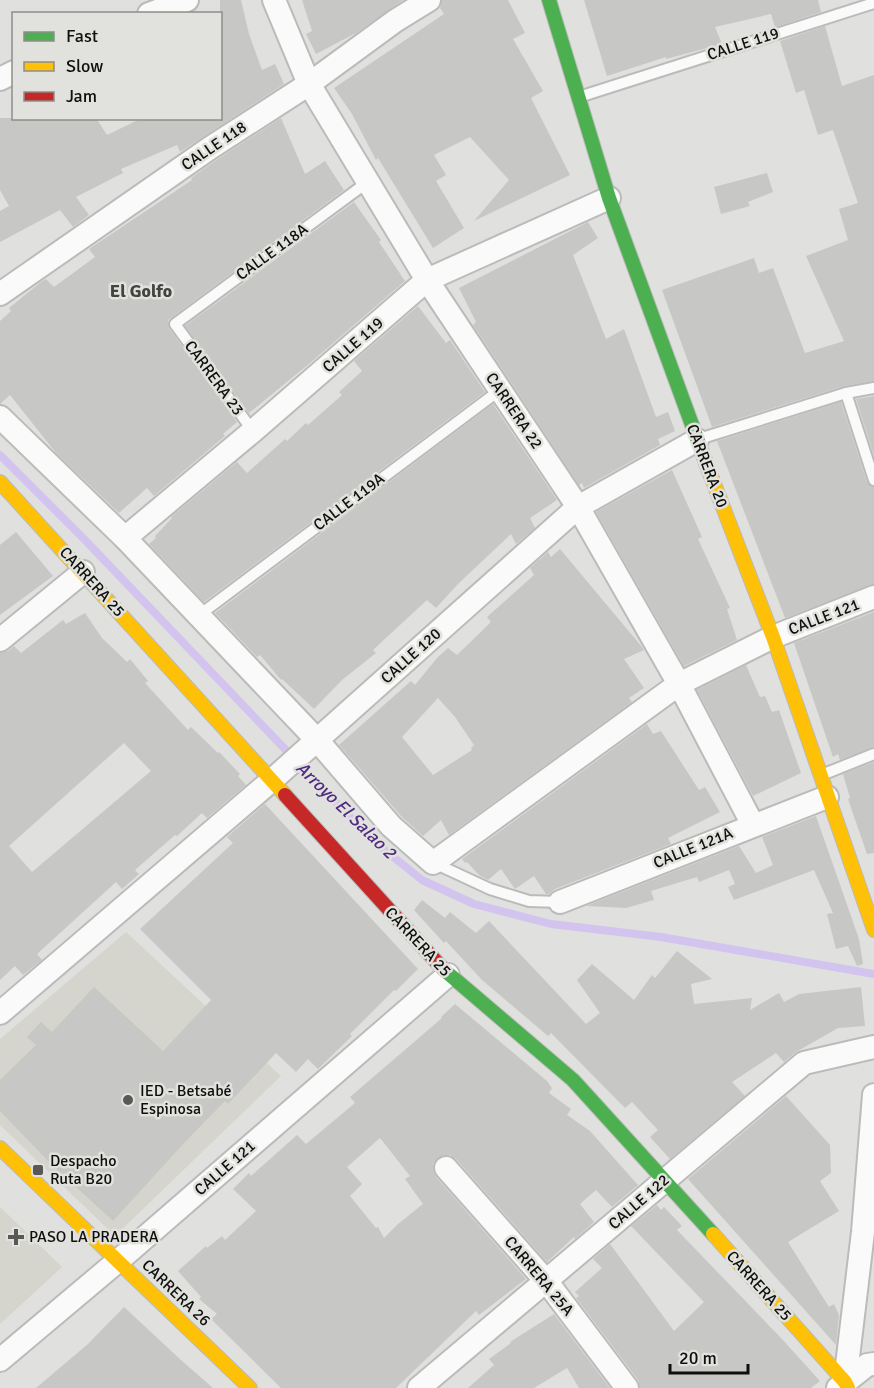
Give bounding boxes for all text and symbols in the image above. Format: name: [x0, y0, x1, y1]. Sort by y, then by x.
legend: [12, 12, 222, 120]
street label: CALLE 119: [705, 23, 781, 65]
text: Fast: [66, 25, 98, 47]
text: Slow: [66, 55, 103, 77]
text: Jam: [66, 85, 97, 107]
street label: CALLE 118: [178, 117, 250, 175]
street label: CALLE 118A: [232, 219, 312, 285]
district label: El Golfo: [110, 280, 172, 302]
street label: CALLE 119: [318, 313, 388, 377]
street label: CARRERA 23: [180, 337, 248, 419]
street label: CARRERA 22: [481, 369, 547, 453]
street label: CARRERA 20: [682, 421, 732, 511]
street label: CALLE 119A: [309, 469, 389, 535]
street label: CARRERA 25: [55, 543, 129, 621]
street label: CALLE 121: [786, 594, 862, 640]
street label: CALLE 120: [377, 624, 445, 688]
water label: Arroyo El Salao 2: [291, 757, 401, 864]
street label: CALLE 121A: [650, 823, 736, 873]
street label: CARRERA 25: [381, 903, 455, 981]
place label: IED - Betsabé Espinosa: [140, 1081, 232, 1119]
marker: IED - Betsabé Espinosa: [121, 1093, 135, 1107]
street label: CALLE 121: [190, 1136, 260, 1200]
place label: Despacho Ruta B20: [50, 1151, 116, 1189]
marker: Despacho Ruta B20: [31, 1163, 45, 1177]
street label: CALLE 122: [604, 1170, 674, 1234]
place label: PASO LA PRADERA: [29, 1227, 159, 1247]
marker: PASO LA PRADERA: [7, 1228, 25, 1246]
street label: CARRERA 25A: [500, 1232, 578, 1320]
street label: CARRERA 25: [722, 1247, 796, 1325]
street label: CARRERA 26: [137, 1255, 215, 1331]
scale bar: [670, 1337, 748, 1375]
text: 20 m: [679, 1347, 717, 1369]

